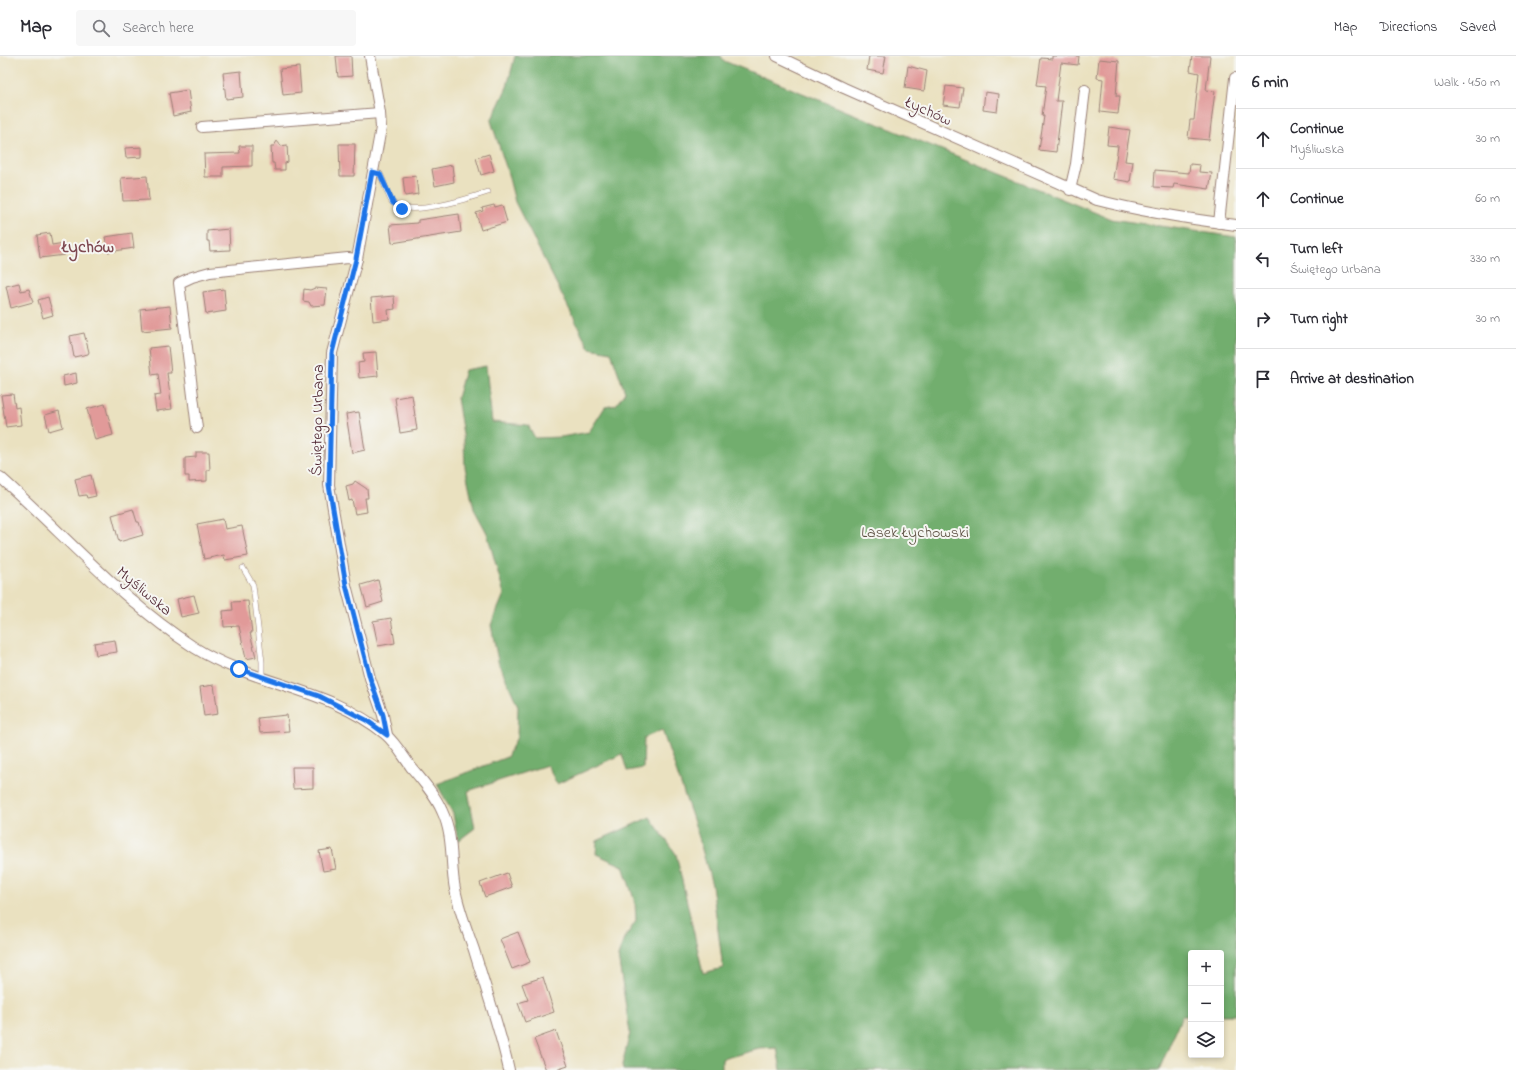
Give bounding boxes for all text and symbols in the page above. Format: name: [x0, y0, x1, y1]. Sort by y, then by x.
search box: [76, 10, 356, 46]
text: Map: [20, 14, 52, 41]
icon: search: [90, 17, 112, 39]
text: Search here: [122, 17, 194, 39]
text: Map: [1334, 17, 1357, 38]
text: Directions: [1379, 17, 1437, 38]
text: Saved: [1459, 17, 1496, 38]
text: 6 min: [1252, 70, 1288, 95]
text: Walk · 450 m: [1434, 73, 1500, 92]
street label: Łychów: [900, 91, 955, 133]
text: Continue: [1290, 118, 1344, 140]
icon: ahead: [1252, 128, 1274, 150]
text: 30 m: [1476, 129, 1500, 148]
text: Myśliwska: [1290, 140, 1344, 159]
icon: ahead: [1252, 188, 1274, 210]
text: Continue: [1290, 188, 1344, 210]
text: 60 m: [1475, 189, 1500, 208]
route end: [393, 200, 411, 218]
district label: Łychów: [61, 235, 114, 262]
text: Turn left: [1290, 238, 1343, 260]
icon: left: [1252, 248, 1274, 270]
text: 330 m: [1470, 249, 1500, 268]
text: Świętego Urbana: [1290, 260, 1381, 279]
icon: right: [1252, 308, 1274, 330]
text: Turn right: [1290, 308, 1348, 330]
text: 30 m: [1476, 309, 1500, 328]
street label: Świętego Urbana: [305, 364, 331, 476]
icon: arrive: [1252, 368, 1274, 390]
text: Arrive at destination: [1290, 368, 1414, 390]
park label: Lasek Łychowski: [861, 521, 969, 545]
street label: Myśliwska: [110, 561, 177, 622]
route start: [230, 660, 248, 678]
map controls: [1188, 950, 1224, 1058]
button: +: [1188, 950, 1224, 986]
button: −: [1188, 986, 1224, 1022]
button: layers: [1188, 1022, 1224, 1058]

